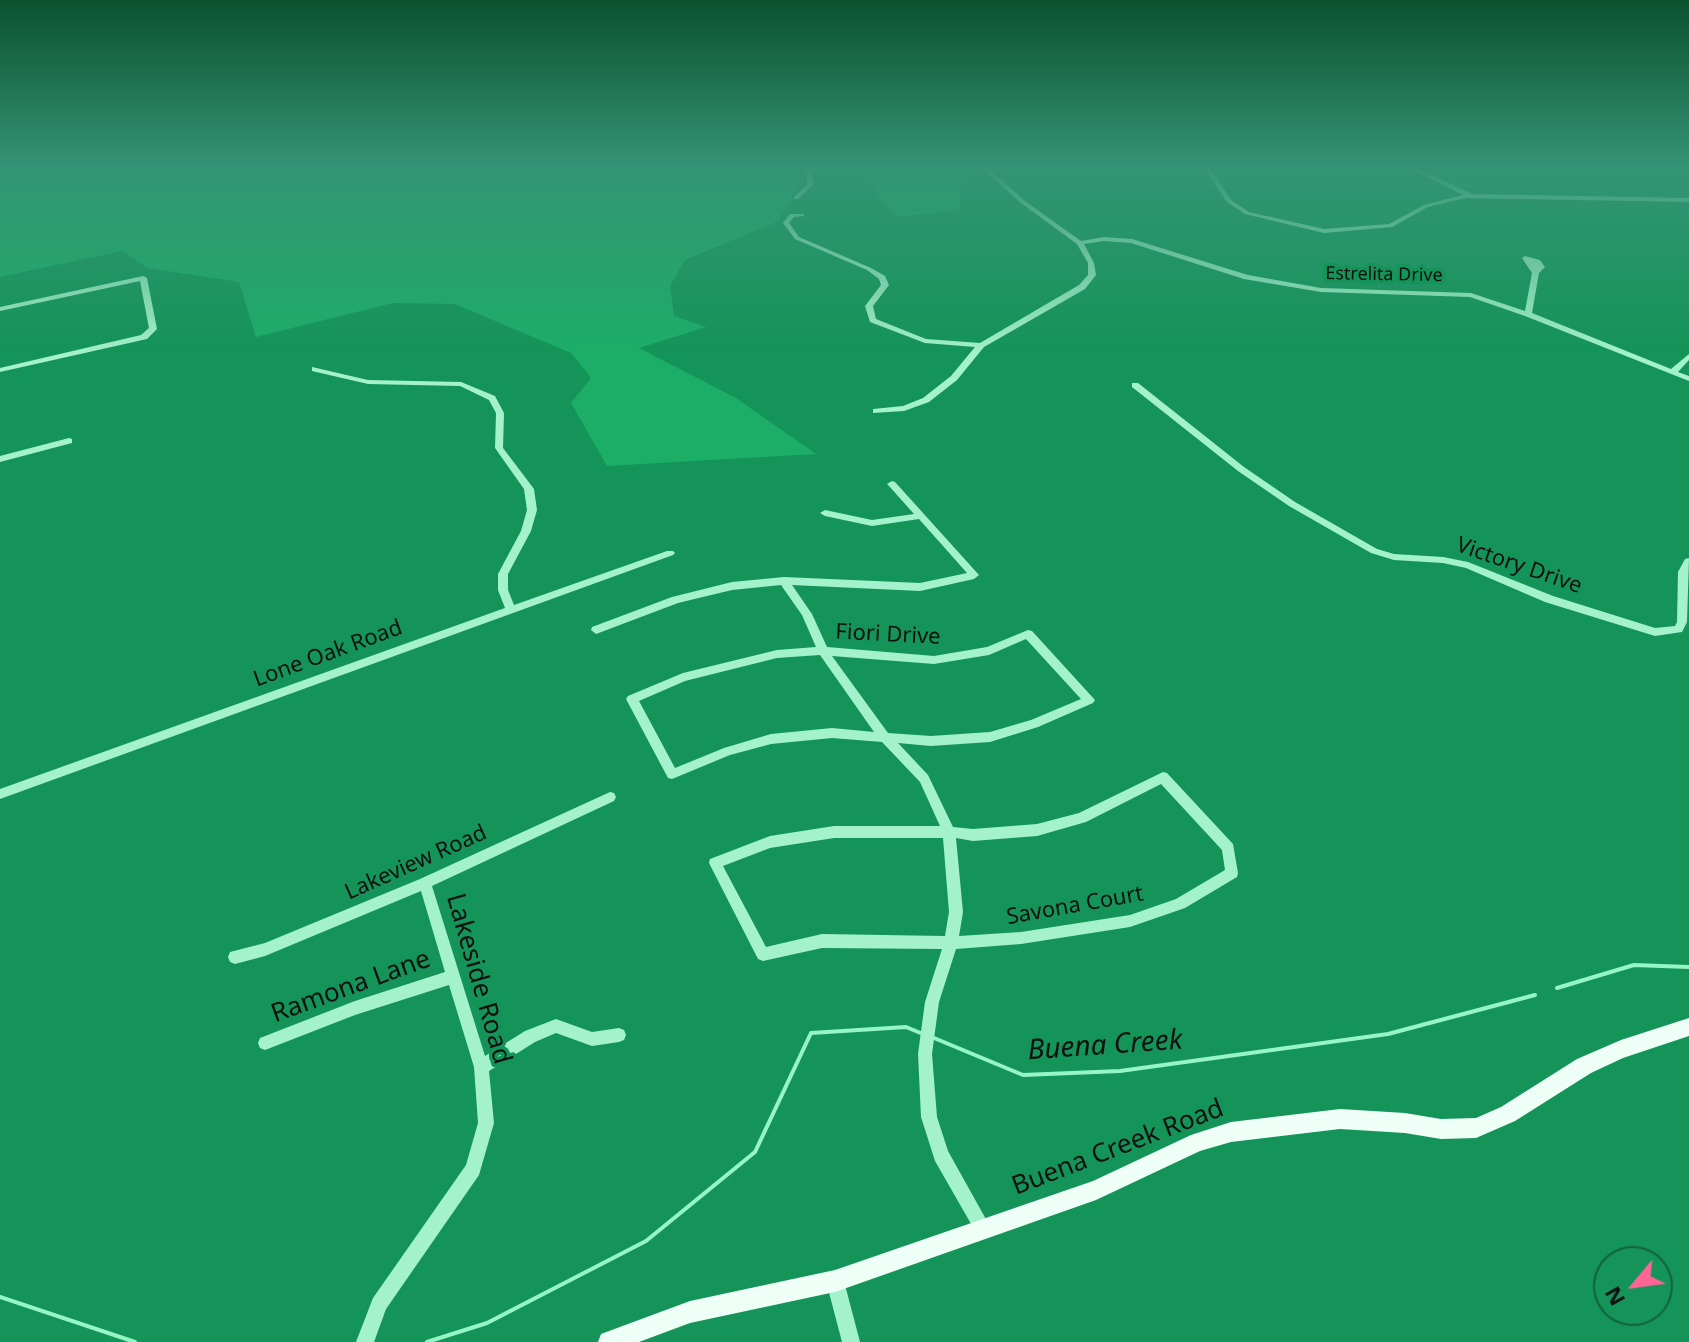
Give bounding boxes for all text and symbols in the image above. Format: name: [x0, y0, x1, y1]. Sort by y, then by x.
street label: Estrelita Drive: [1325, 263, 1443, 287]
street label: Victory Drive: [1453, 532, 1585, 600]
street label: Lone Oak Road: [250, 615, 406, 693]
street label: Fiori Drive: [835, 619, 941, 651]
street label: Lakeview Road: [341, 820, 491, 906]
street label: Savona Court: [1005, 881, 1145, 931]
street label: Lakeside Road: [439, 890, 517, 1068]
street label: Ramona Lane: [267, 944, 435, 1030]
water label: Buena Creek: [1026, 1024, 1184, 1068]
street label: Buena Creek Road: [1008, 1093, 1228, 1203]
north arrow: [1593, 1246, 1673, 1326]
text: N: [1596, 1282, 1631, 1312]

